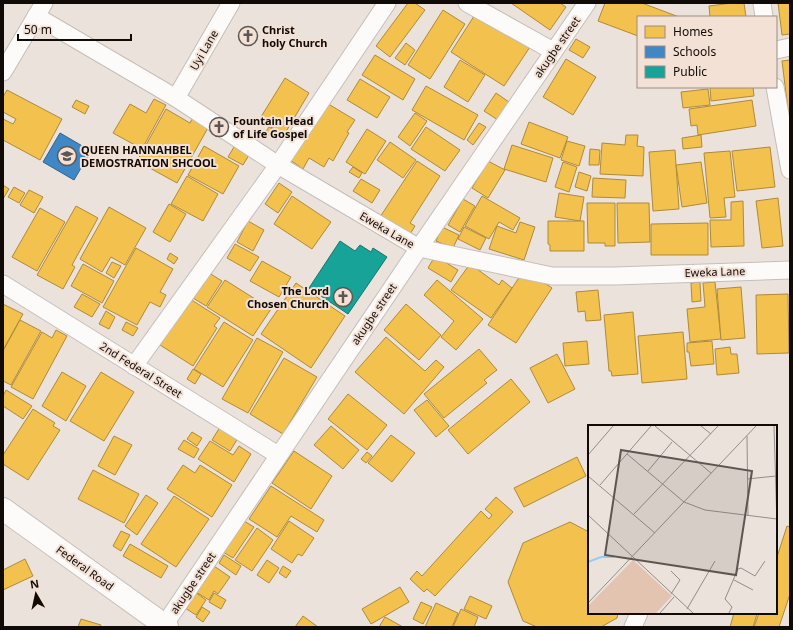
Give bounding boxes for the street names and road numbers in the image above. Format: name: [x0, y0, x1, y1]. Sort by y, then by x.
street label: akugbe street: [530, 13, 583, 80]
street label: Uyi Lane: [186, 27, 221, 73]
street label: Eweka Lane: [357, 208, 417, 251]
street label: Eweka Lane: [684, 263, 746, 280]
street label: akugbe street: [347, 280, 400, 348]
street label: 2nd Federal Street: [97, 338, 185, 401]
street label: Federal Road: [54, 542, 117, 594]
street label: akugbe street: [166, 549, 219, 617]

